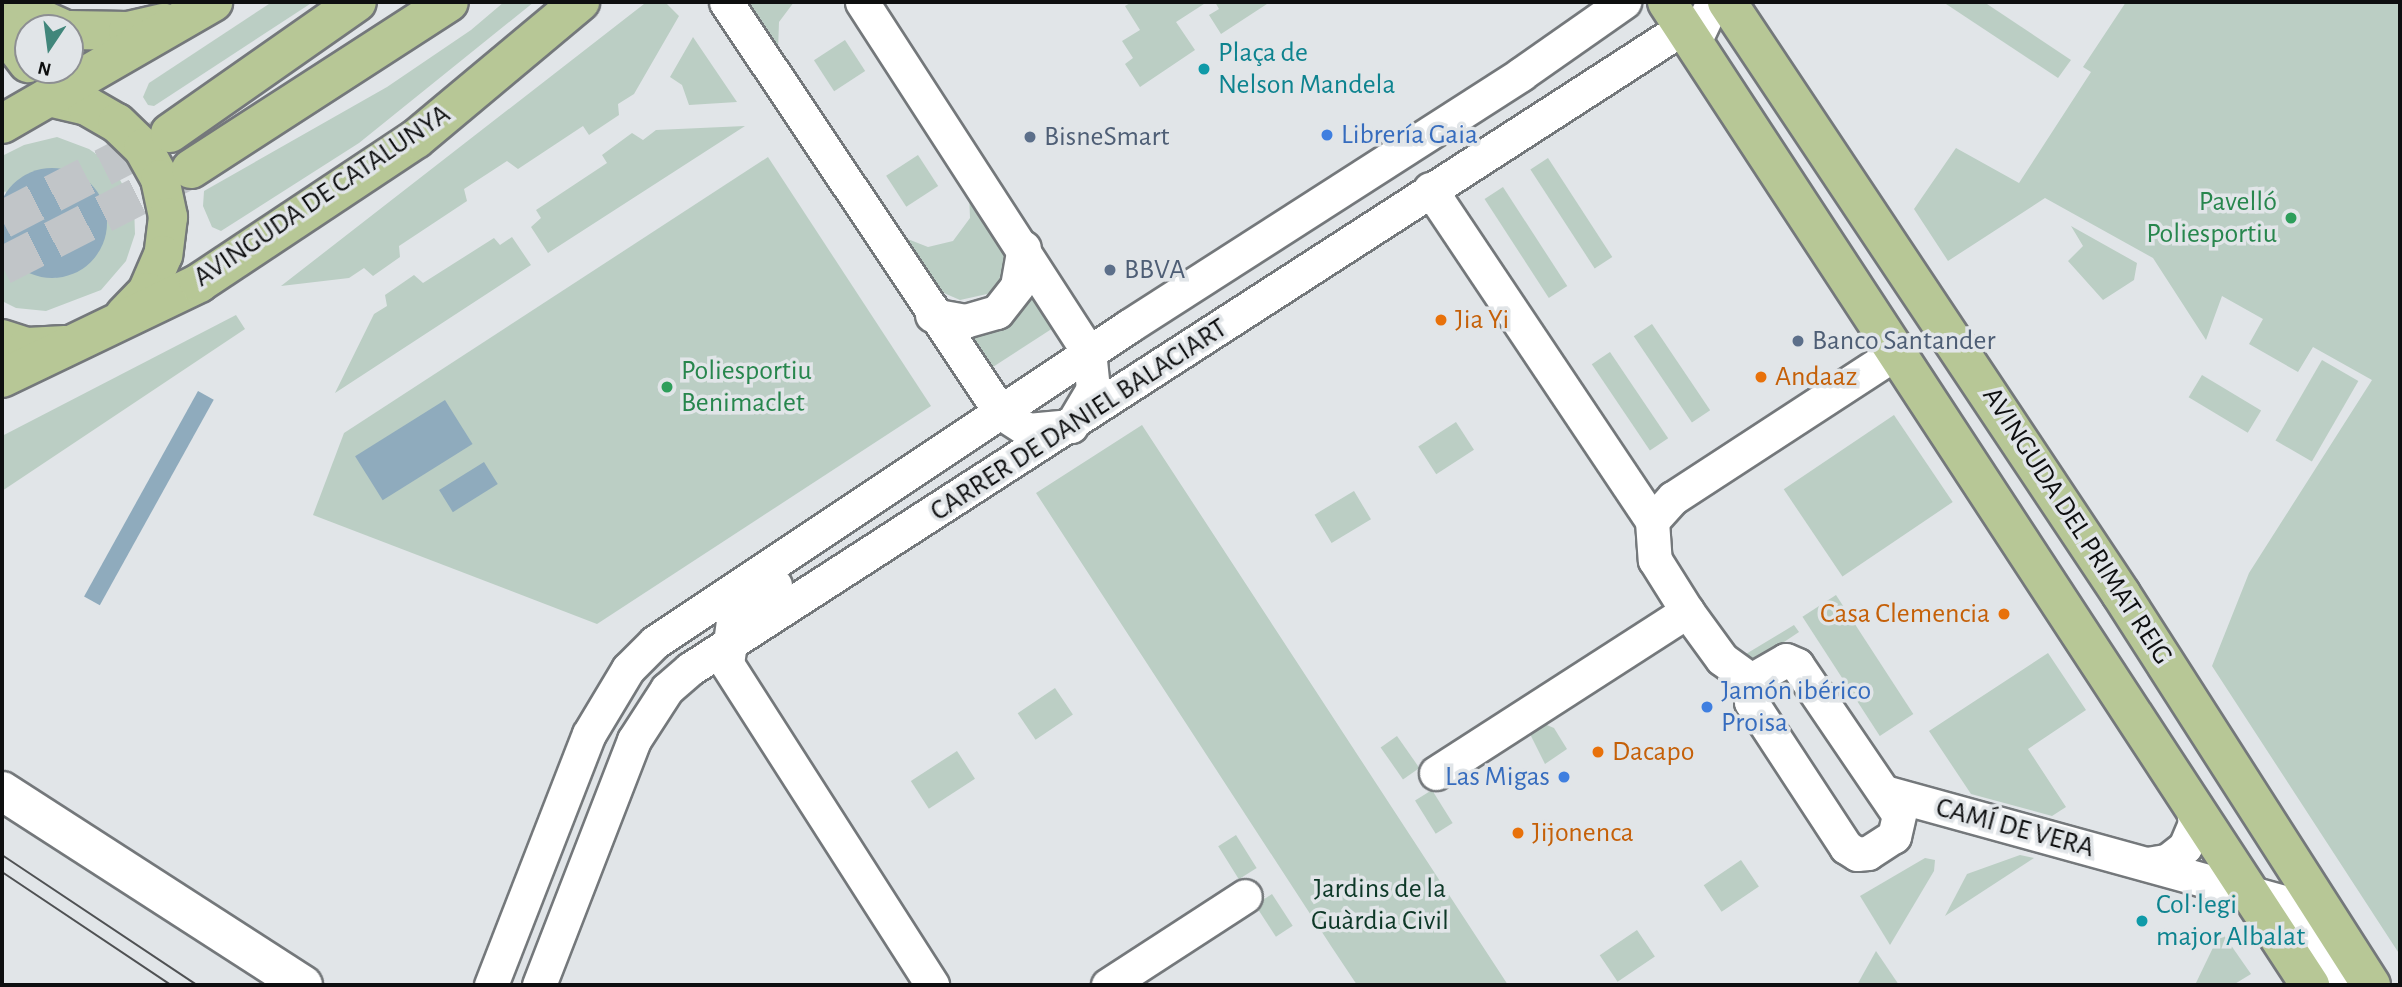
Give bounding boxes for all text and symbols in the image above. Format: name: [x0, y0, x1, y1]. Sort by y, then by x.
north arrow: [14, 14, 84, 84]
place label: Plaça de Nelson Mandela: [1218, 36, 1395, 102]
text: N: [36, 57, 53, 79]
marker: Plaça de Nelson Mandela: [1196, 61, 1212, 77]
street label: AVINGUDA DE CATALUNYA: [187, 98, 457, 294]
place label: Librería Gaia: [1341, 118, 1478, 152]
place label: BisneSmart: [1044, 120, 1169, 154]
marker: Librería Gaia: [1319, 127, 1335, 143]
marker: BisneSmart: [1022, 129, 1038, 145]
place label: Pavelló Poliesportiu: [2146, 185, 2277, 251]
marker: Pavelló Poliesportiu: [2283, 210, 2299, 226]
place label: BBVA: [1124, 253, 1185, 287]
marker: BBVA: [1102, 262, 1118, 278]
place label: Jia Yi: [1455, 303, 1509, 337]
street label: CARRER DE DANIEL BALACIART: [924, 311, 1234, 529]
marker: Jia Yi: [1433, 312, 1449, 328]
place label: Banco Santander: [1812, 324, 1996, 358]
marker: Banco Santander: [1790, 333, 1806, 349]
place label: Poliesportiu Benimaclet: [681, 354, 812, 420]
place label: Andaaz: [1775, 360, 1857, 394]
marker: Andaaz: [1753, 369, 1769, 385]
marker: Poliesportiu Benimaclet: [659, 379, 675, 395]
street label: AVINGUDA DEL PRIMAT REIG: [1975, 381, 2179, 671]
place label: Casa Clemencia: [1820, 597, 1990, 631]
marker: Casa Clemencia: [1996, 606, 2012, 622]
place label: Jamón ibérico Proisa: [1721, 674, 1871, 740]
marker: Jamón ibérico Proisa: [1699, 699, 1715, 715]
place label: Dacapo: [1612, 735, 1694, 769]
marker: Dacapo: [1590, 744, 1606, 760]
place label: Las Migas: [1445, 760, 1550, 794]
marker: Las Migas: [1556, 769, 1572, 785]
street label: CAMÍ DE VERA: [1932, 791, 2098, 865]
place label: Jijonenca: [1532, 816, 1634, 850]
marker: Jijonenca: [1510, 825, 1526, 841]
park label: Jardins de la Guàrdia Civil: [1311, 872, 1449, 938]
place label: Col·legi major Albalat: [2156, 888, 2305, 954]
marker: Col·legi major Albalat: [2134, 913, 2150, 929]

